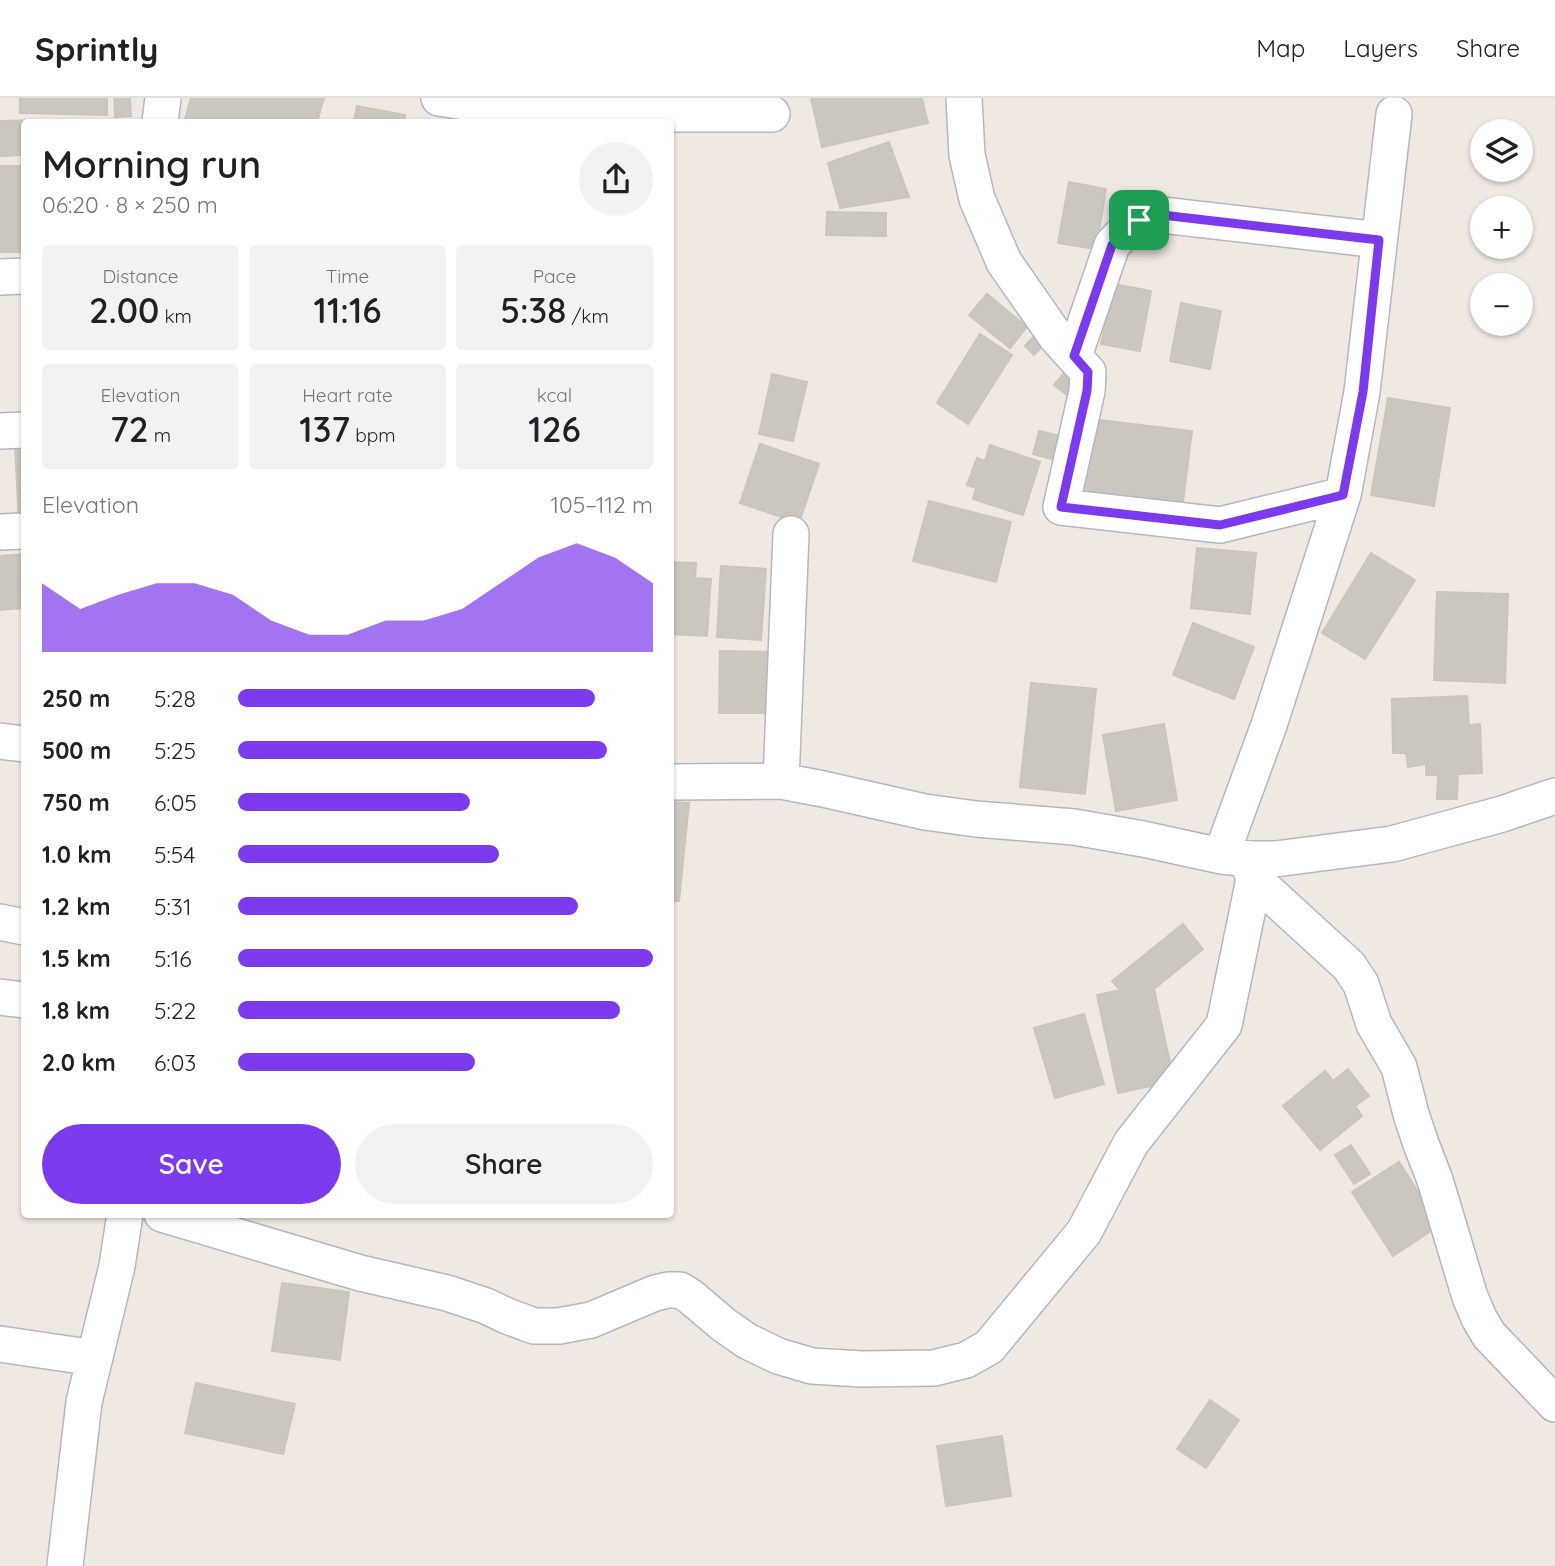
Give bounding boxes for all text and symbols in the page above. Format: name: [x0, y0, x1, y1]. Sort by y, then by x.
text: Sprintly: [35, 28, 159, 69]
text: Map: [1256, 33, 1305, 63]
text: Layers: [1343, 33, 1418, 63]
text: Share: [1456, 33, 1520, 63]
map controls: [1470, 119, 1533, 336]
button: layers: [1470, 119, 1533, 182]
text: Morning run: [42, 140, 261, 188]
button: share: [579, 142, 653, 216]
text: 06:20 · 8 × 250 m: [42, 190, 218, 219]
pin: [1109, 190, 1169, 250]
button: +: [1470, 196, 1533, 259]
icon: arrive: [1120, 201, 1158, 239]
text: Distance: [102, 264, 179, 288]
text: Time: [326, 264, 369, 288]
text: Pace: [533, 264, 576, 288]
button: −: [1470, 273, 1533, 336]
text: 2.00: [89, 288, 159, 332]
text: 11:16: [314, 288, 381, 332]
text: 5:38: [500, 288, 566, 332]
text: km: [159, 304, 192, 328]
text: /km: [566, 304, 609, 328]
text: Elevation: [100, 383, 181, 407]
text: Heart rate: [302, 383, 393, 407]
text: kcal: [537, 383, 572, 407]
text: 72: [110, 407, 149, 451]
text: 137: [299, 407, 350, 451]
text: 126: [528, 407, 581, 451]
text: m: [149, 423, 171, 447]
text: bpm: [350, 423, 396, 447]
text: Elevation: [42, 490, 139, 519]
text: 105–112 m: [551, 490, 653, 519]
text: 250 m: [42, 684, 110, 713]
text: 5:28: [154, 684, 196, 713]
text: 500 m: [42, 736, 111, 765]
text: 5:25: [154, 736, 196, 765]
text: 750 m: [42, 788, 110, 817]
text: 6:05: [154, 788, 197, 817]
text: 1.0 km: [42, 840, 112, 869]
text: 5:54: [154, 840, 196, 869]
text: 1.2 km: [42, 892, 111, 921]
text: 5:31: [154, 892, 191, 921]
text: 1.5 km: [42, 944, 111, 973]
text: 5:16: [154, 944, 192, 973]
text: 1.8 km: [42, 996, 110, 1025]
text: 5:22: [154, 996, 196, 1025]
text: 2.0 km: [42, 1048, 116, 1077]
text: 6:03: [154, 1048, 196, 1077]
button: Save: [42, 1124, 341, 1204]
button: Share: [355, 1124, 653, 1204]

